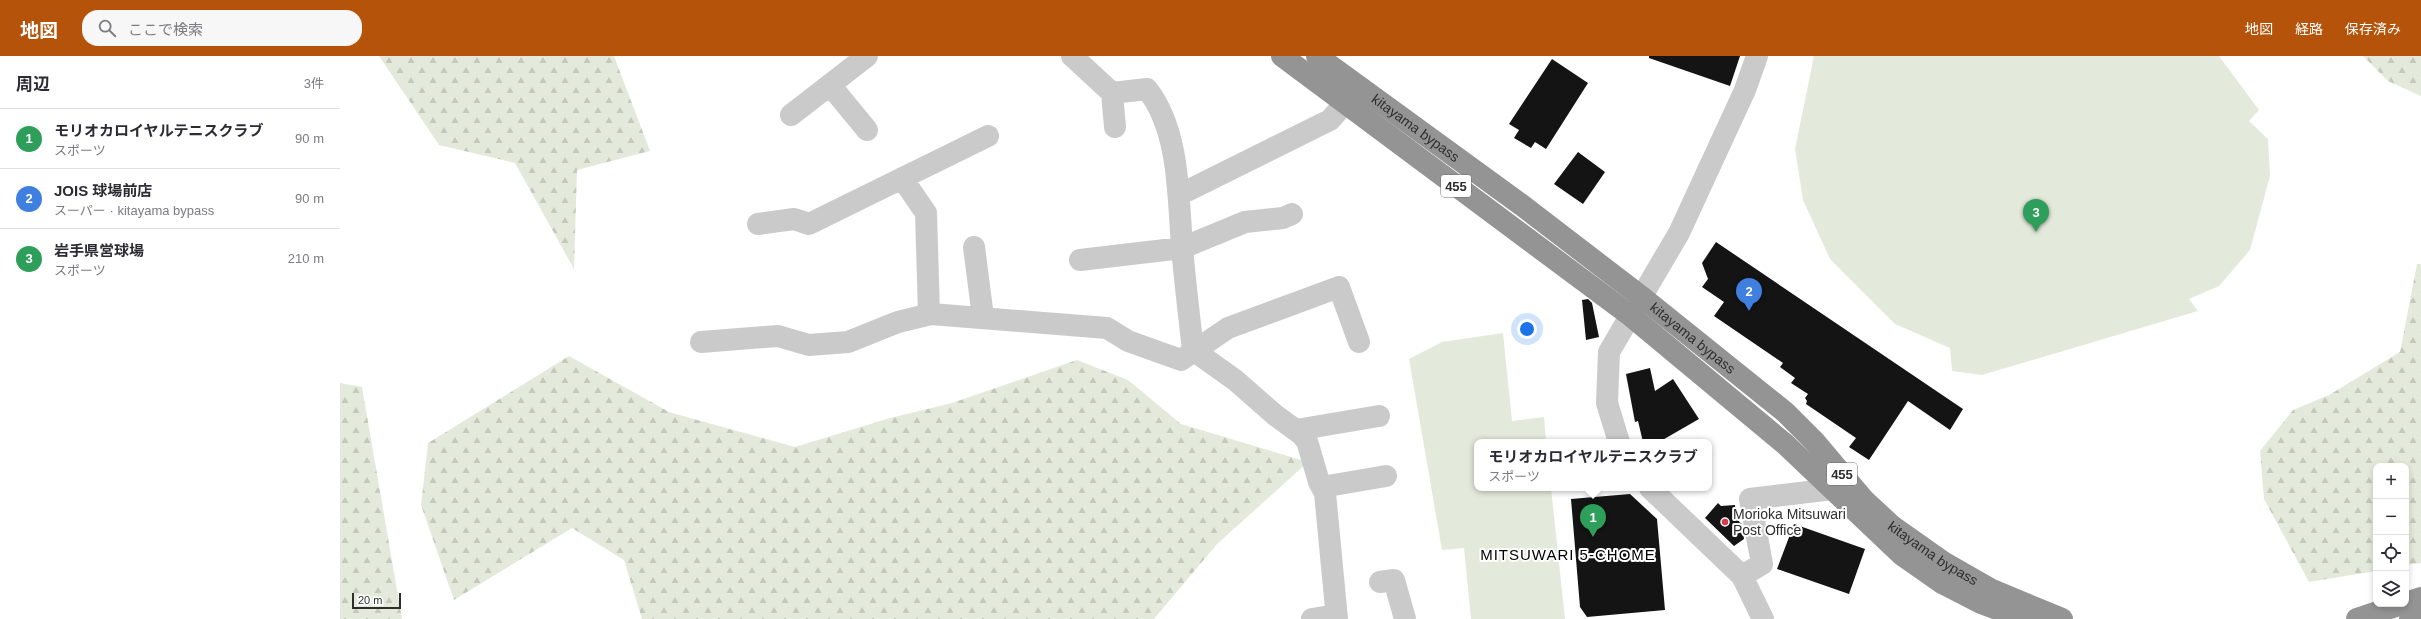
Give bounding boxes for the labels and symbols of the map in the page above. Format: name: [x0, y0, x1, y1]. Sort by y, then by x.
street label: kitayama bypass: [1369, 91, 1463, 165]
road number: 455: [1441, 175, 1471, 197]
pin: 3: [2023, 199, 2049, 232]
pin: 2: [1736, 278, 1762, 311]
street label: kitayama bypass: [1647, 299, 1739, 377]
your location: [1517, 319, 1537, 339]
road number: 455: [1827, 463, 1857, 485]
pin: 1: [1580, 504, 1606, 537]
place label: Morioka Mitsuwari Post Office: [1733, 506, 1846, 538]
marker: Morioka Mitsuwari Post Office: [1720, 517, 1730, 527]
street label: kitayama bypass: [1885, 518, 1981, 588]
district label: MITSUWARI 5-CHOME: [1480, 546, 1656, 563]
scale bar: [352, 591, 401, 610]

